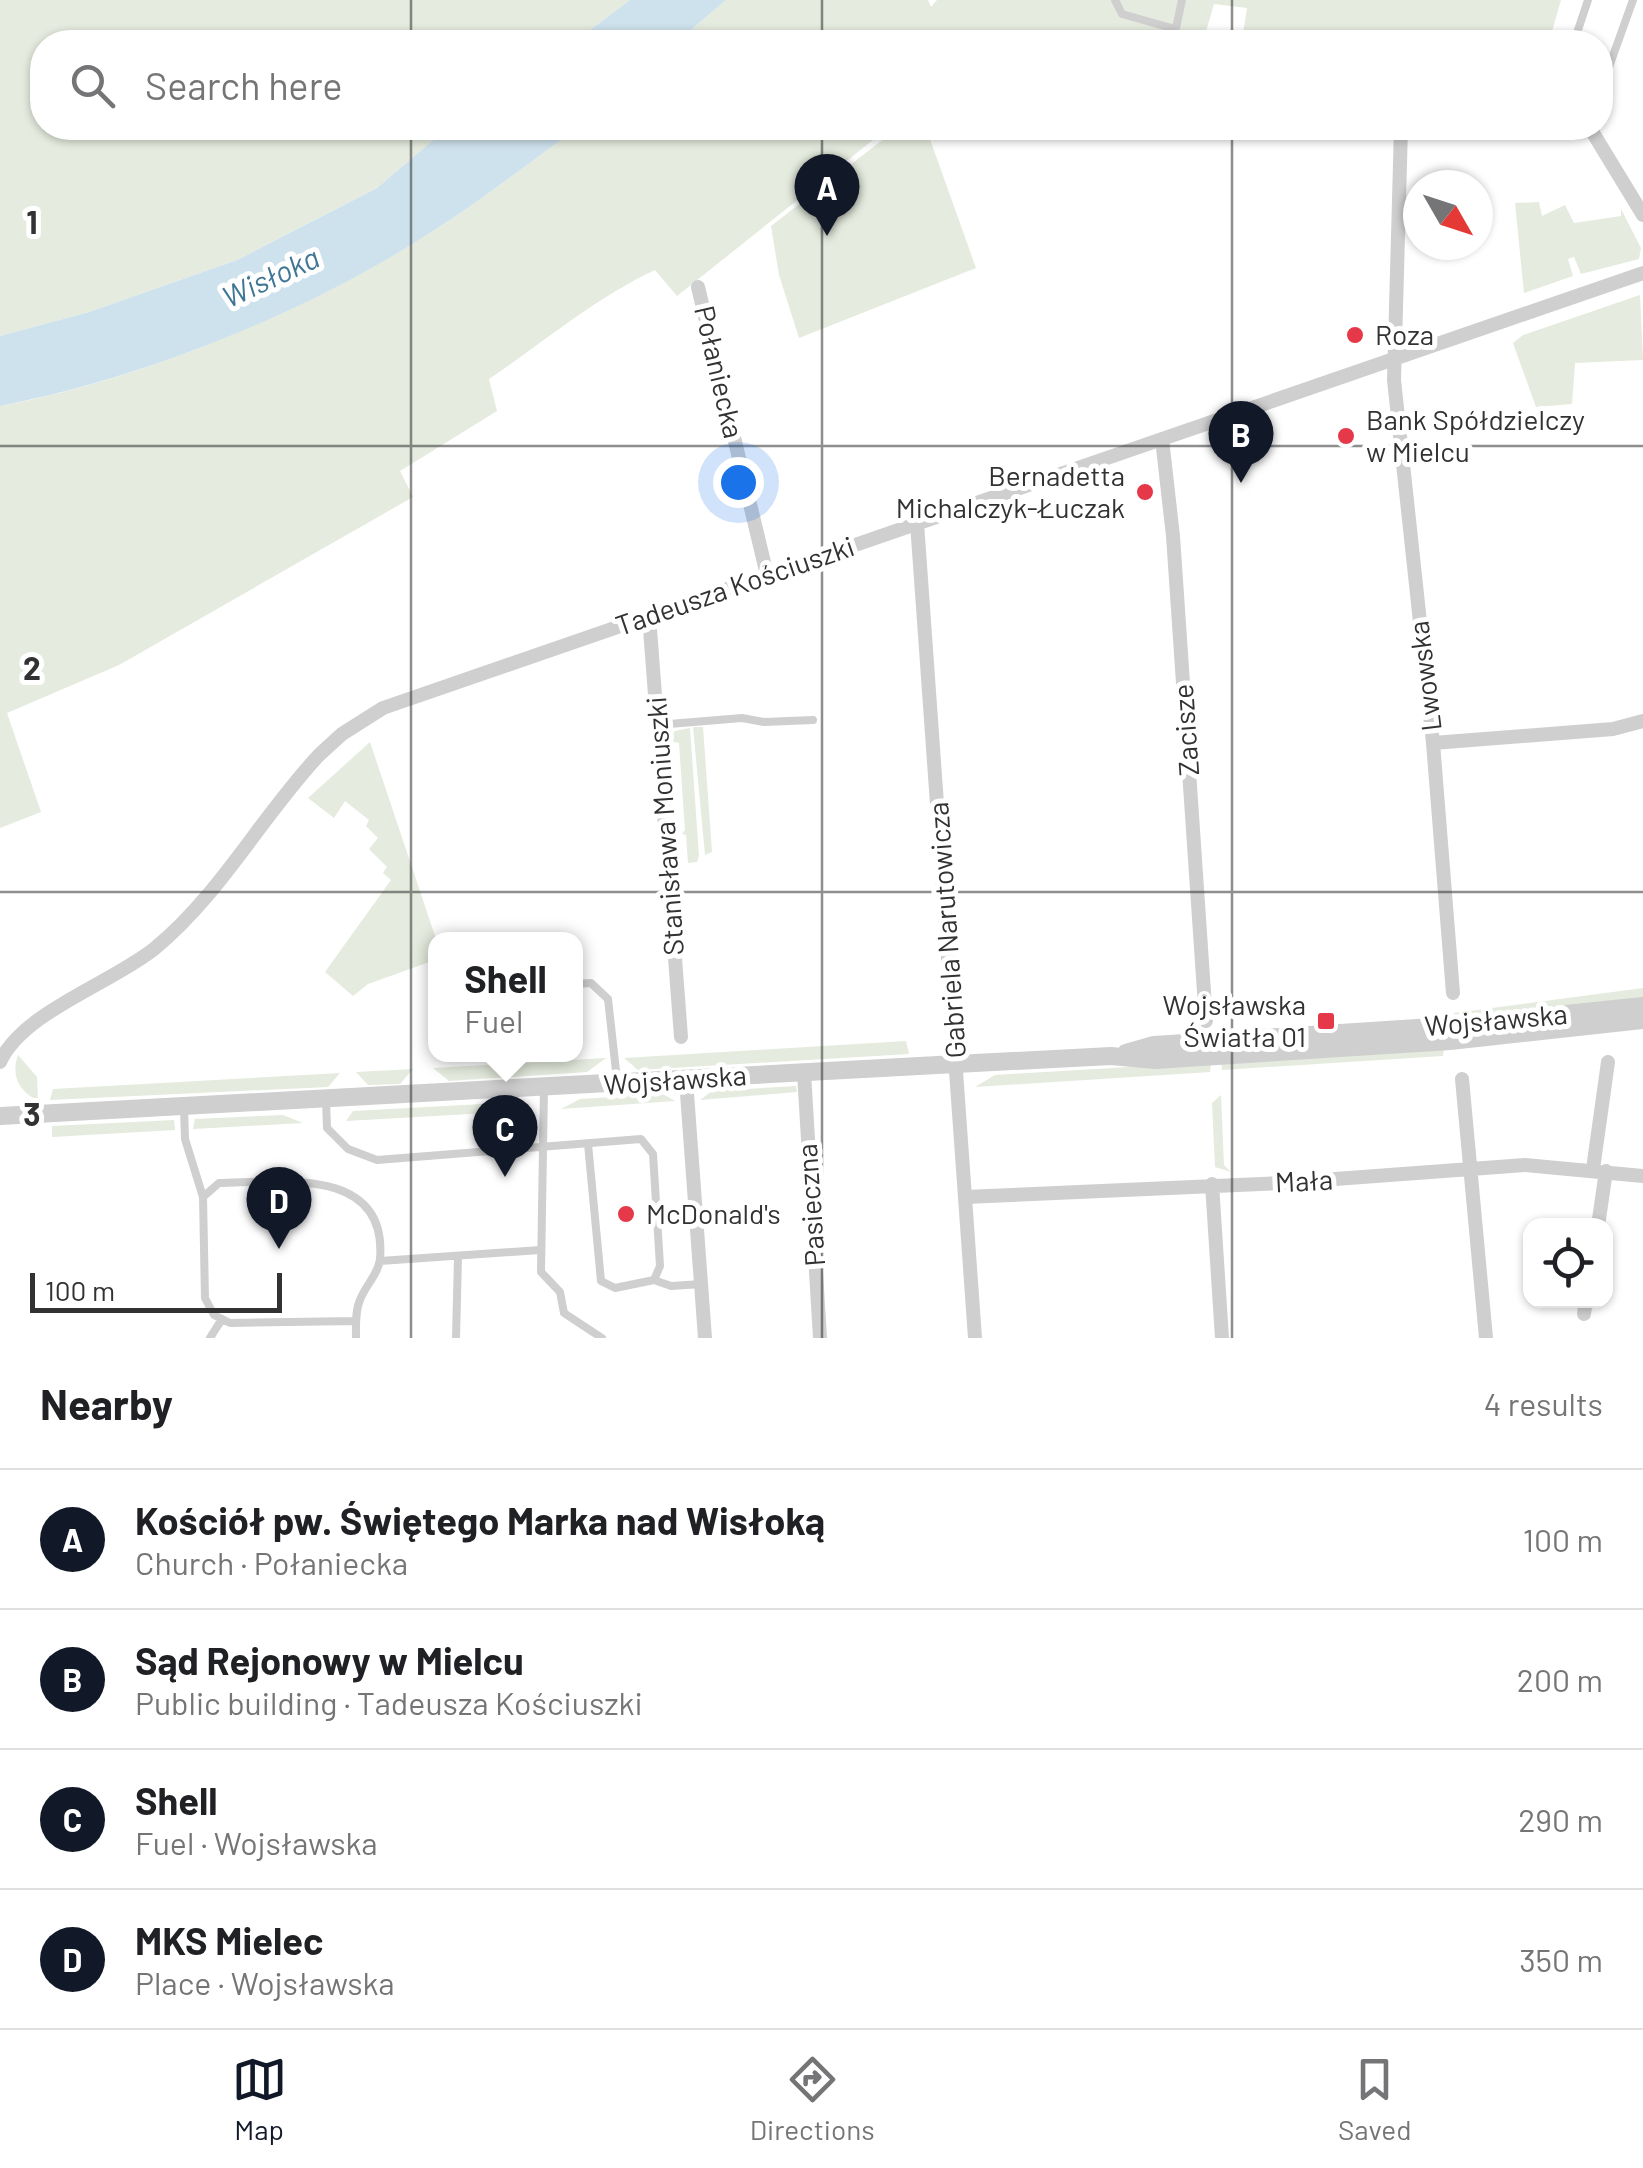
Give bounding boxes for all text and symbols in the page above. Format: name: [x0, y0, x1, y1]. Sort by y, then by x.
search box: [30, 30, 1613, 140]
icon: search: [65, 58, 120, 113]
text: Search here: [145, 62, 343, 108]
pin: A: [794, 154, 860, 236]
north arrow: [1403, 170, 1493, 260]
text: 1: [26, 202, 38, 240]
water label: Wisłoka: [216, 238, 324, 314]
street label: Połaniecka: [688, 302, 752, 441]
place label: Roza: [1375, 317, 1434, 351]
marker: Roza: [1344, 324, 1366, 346]
pin: B: [1208, 400, 1274, 483]
place label: Bank Spółdzielczy w Mielcu: [1366, 402, 1585, 468]
marker: Bank Spółdzielczy w Mielcu: [1335, 425, 1357, 447]
your location: [713, 457, 764, 508]
place label: Bernadetta Michalczyk-Łuczak: [896, 458, 1125, 524]
marker: Bernadetta Michalczyk-Łuczak: [1134, 481, 1156, 503]
street label: Tadeusza Kościuszki: [611, 528, 858, 642]
street label: Lwowska: [1400, 619, 1448, 733]
text: 2: [23, 648, 41, 686]
street label: Zacisze: [1165, 683, 1205, 777]
street label: Stanisława Moniuszki: [638, 695, 690, 957]
street label: Gabriela Narutowicza: [920, 801, 972, 1059]
popup: [428, 932, 583, 1062]
text: Shell: [464, 955, 547, 1001]
place label: Wojsławska Światła 01: [1163, 987, 1306, 1053]
street label: Wojsławska: [1423, 996, 1569, 1042]
text: Fuel: [464, 1001, 523, 1039]
marker: Wojsławska Światła 01: [1315, 1010, 1337, 1032]
street label: Wojsławska: [602, 1057, 748, 1101]
text: 3: [23, 1094, 41, 1132]
pin: C: [472, 1094, 538, 1177]
street label: Pasieczna: [789, 1143, 831, 1268]
street label: Mała: [1274, 1162, 1334, 1199]
pin: D: [246, 1166, 312, 1249]
place label: McDonald's: [646, 1196, 781, 1230]
marker: McDonald's: [615, 1203, 637, 1225]
map controls: [1523, 1218, 1613, 1308]
button: locate: [1523, 1218, 1613, 1308]
scale bar: [30, 1268, 282, 1312]
text: 100 m: [45, 1273, 115, 1307]
text: Nearby: [40, 1378, 173, 1428]
text: 4 results: [1484, 1384, 1603, 1422]
text: Kościół pw. Świętego Marka nad Wisłoką: [135, 1497, 825, 1543]
text: A: [62, 1520, 83, 1558]
text: 100 m: [1523, 1520, 1603, 1558]
text: Church · Połaniecka: [135, 1543, 408, 1581]
text: Sąd Rejonowy w Mielcu: [135, 1637, 524, 1683]
text: B: [63, 1660, 82, 1698]
text: 200 m: [1517, 1660, 1603, 1698]
text: Public building · Tadeusza Kościuszki: [135, 1683, 643, 1721]
text: Shell: [135, 1777, 218, 1823]
text: C: [63, 1800, 82, 1838]
text: 290 m: [1518, 1800, 1603, 1838]
text: Fuel · Wojsławska: [135, 1823, 378, 1861]
text: MKS Mielec: [135, 1917, 323, 1963]
text: D: [63, 1940, 82, 1978]
text: 350 m: [1519, 1940, 1603, 1978]
text: Place · Wojsławska: [135, 1963, 395, 2001]
tab: Map: [232, 2052, 287, 2146]
tab: Directions: [750, 2052, 875, 2146]
tab: Saved: [1338, 2052, 1411, 2146]

